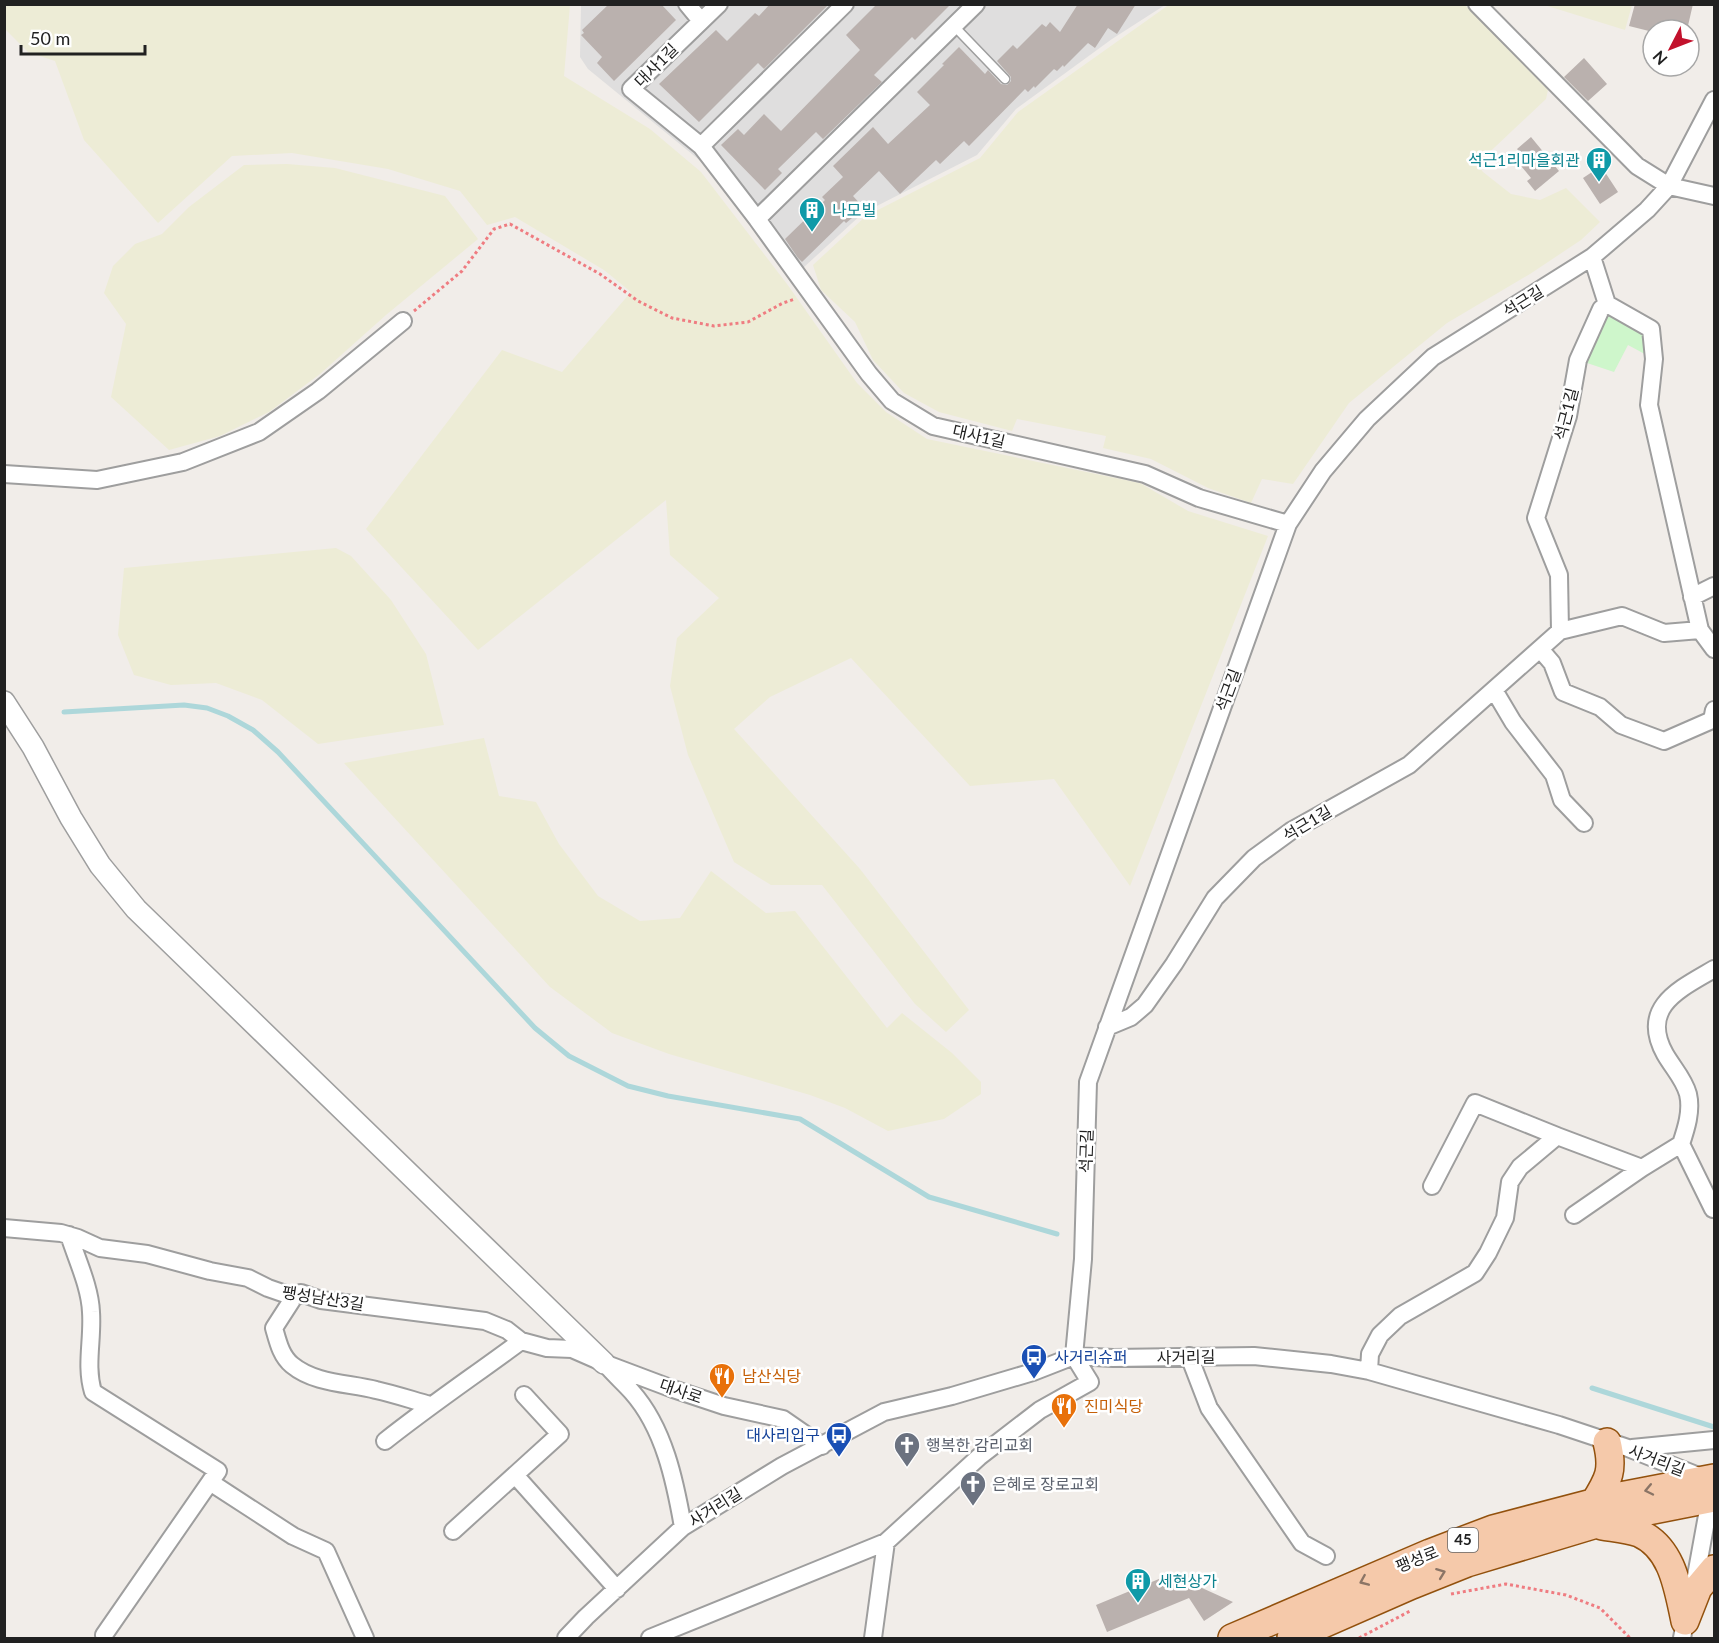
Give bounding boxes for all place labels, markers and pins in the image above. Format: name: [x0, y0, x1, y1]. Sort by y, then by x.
building icon: 석근1리마을회관: [1584, 145, 1614, 183]
place label: 석근1리마을회관: [1468, 150, 1580, 169]
building icon: 나모빌: [797, 195, 827, 233]
place label: 나모빌: [832, 200, 876, 219]
bus stop icon: 사거리슈퍼: [1019, 1342, 1049, 1380]
place label: 사거리슈퍼: [1054, 1347, 1128, 1366]
restaurant icon: 남산식당: [707, 1361, 737, 1399]
place label: 남산식당: [742, 1366, 801, 1385]
restaurant icon: 진미식당: [1049, 1391, 1079, 1429]
place label: 진미식당: [1084, 1396, 1143, 1415]
bus stop icon: 대사리입구: [824, 1420, 854, 1458]
place label: 대사리입구: [746, 1425, 820, 1444]
church icon: 행복한 감리교회: [892, 1430, 922, 1468]
place label: 행복한 감리교회: [926, 1435, 1033, 1454]
church icon: 은혜로 장로교회: [958, 1469, 988, 1507]
place label: 은혜로 장로교회: [992, 1474, 1099, 1493]
building icon: 세현상가: [1123, 1566, 1153, 1604]
place label: 세현상가: [1158, 1571, 1217, 1590]

